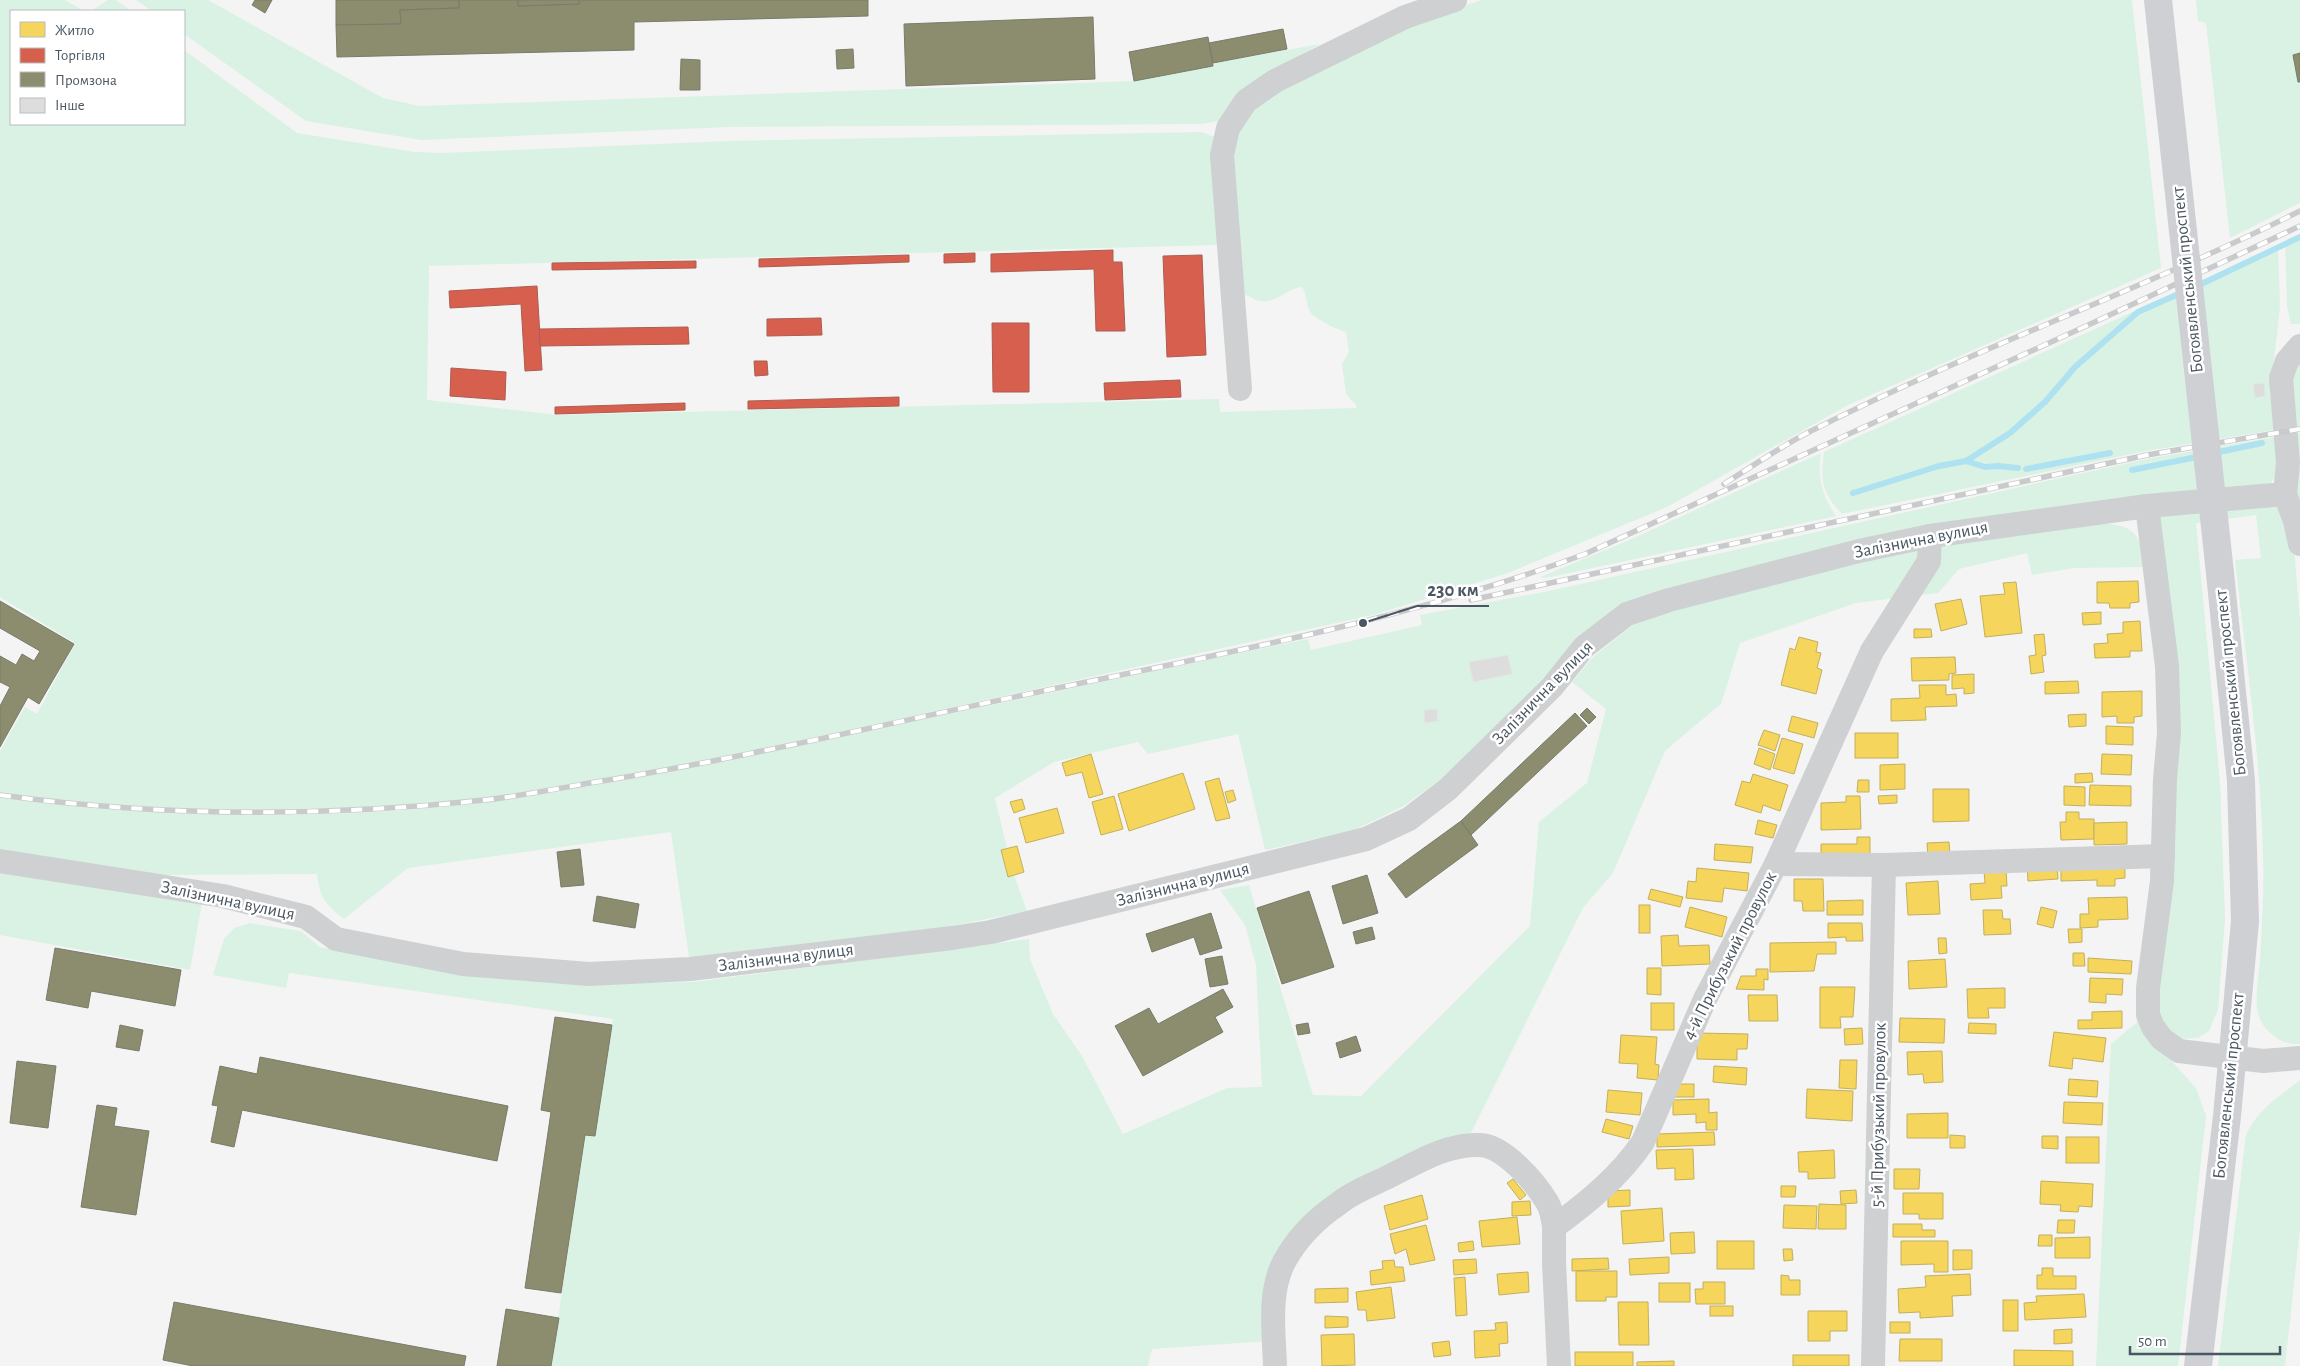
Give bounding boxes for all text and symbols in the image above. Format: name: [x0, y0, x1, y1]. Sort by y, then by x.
legend: [10, 10, 185, 125]
text: Житло: [55, 23, 94, 38]
text: Торгівля: [55, 48, 105, 63]
text: Промзона: [55, 73, 117, 88]
text: Інше: [55, 98, 85, 113]
street label: Богоявленський проспект: [2169, 185, 2207, 374]
street label: Залізнична вулиця: [1852, 518, 1990, 562]
callout: 230 км: [1417, 572, 1489, 606]
text: 230 км: [1427, 581, 1479, 600]
street label: Богоявленський проспект: [2212, 588, 2250, 777]
street label: Залізнична вулиця: [1489, 638, 1597, 748]
street label: Залізнична вулиця: [1115, 860, 1251, 910]
street label: 4-й Прибузький провулок: [1679, 868, 1781, 1043]
street label: Залізнична вулиця: [160, 878, 296, 924]
street label: Залізнична вулиця: [717, 941, 855, 975]
street label: Богоявленський проспект: [2210, 991, 2248, 1180]
street label: 5-й Прибузький провулок: [1867, 1022, 1890, 1207]
scale bar: [2130, 1324, 2280, 1356]
text: 50 m: [2138, 1334, 2167, 1349]

